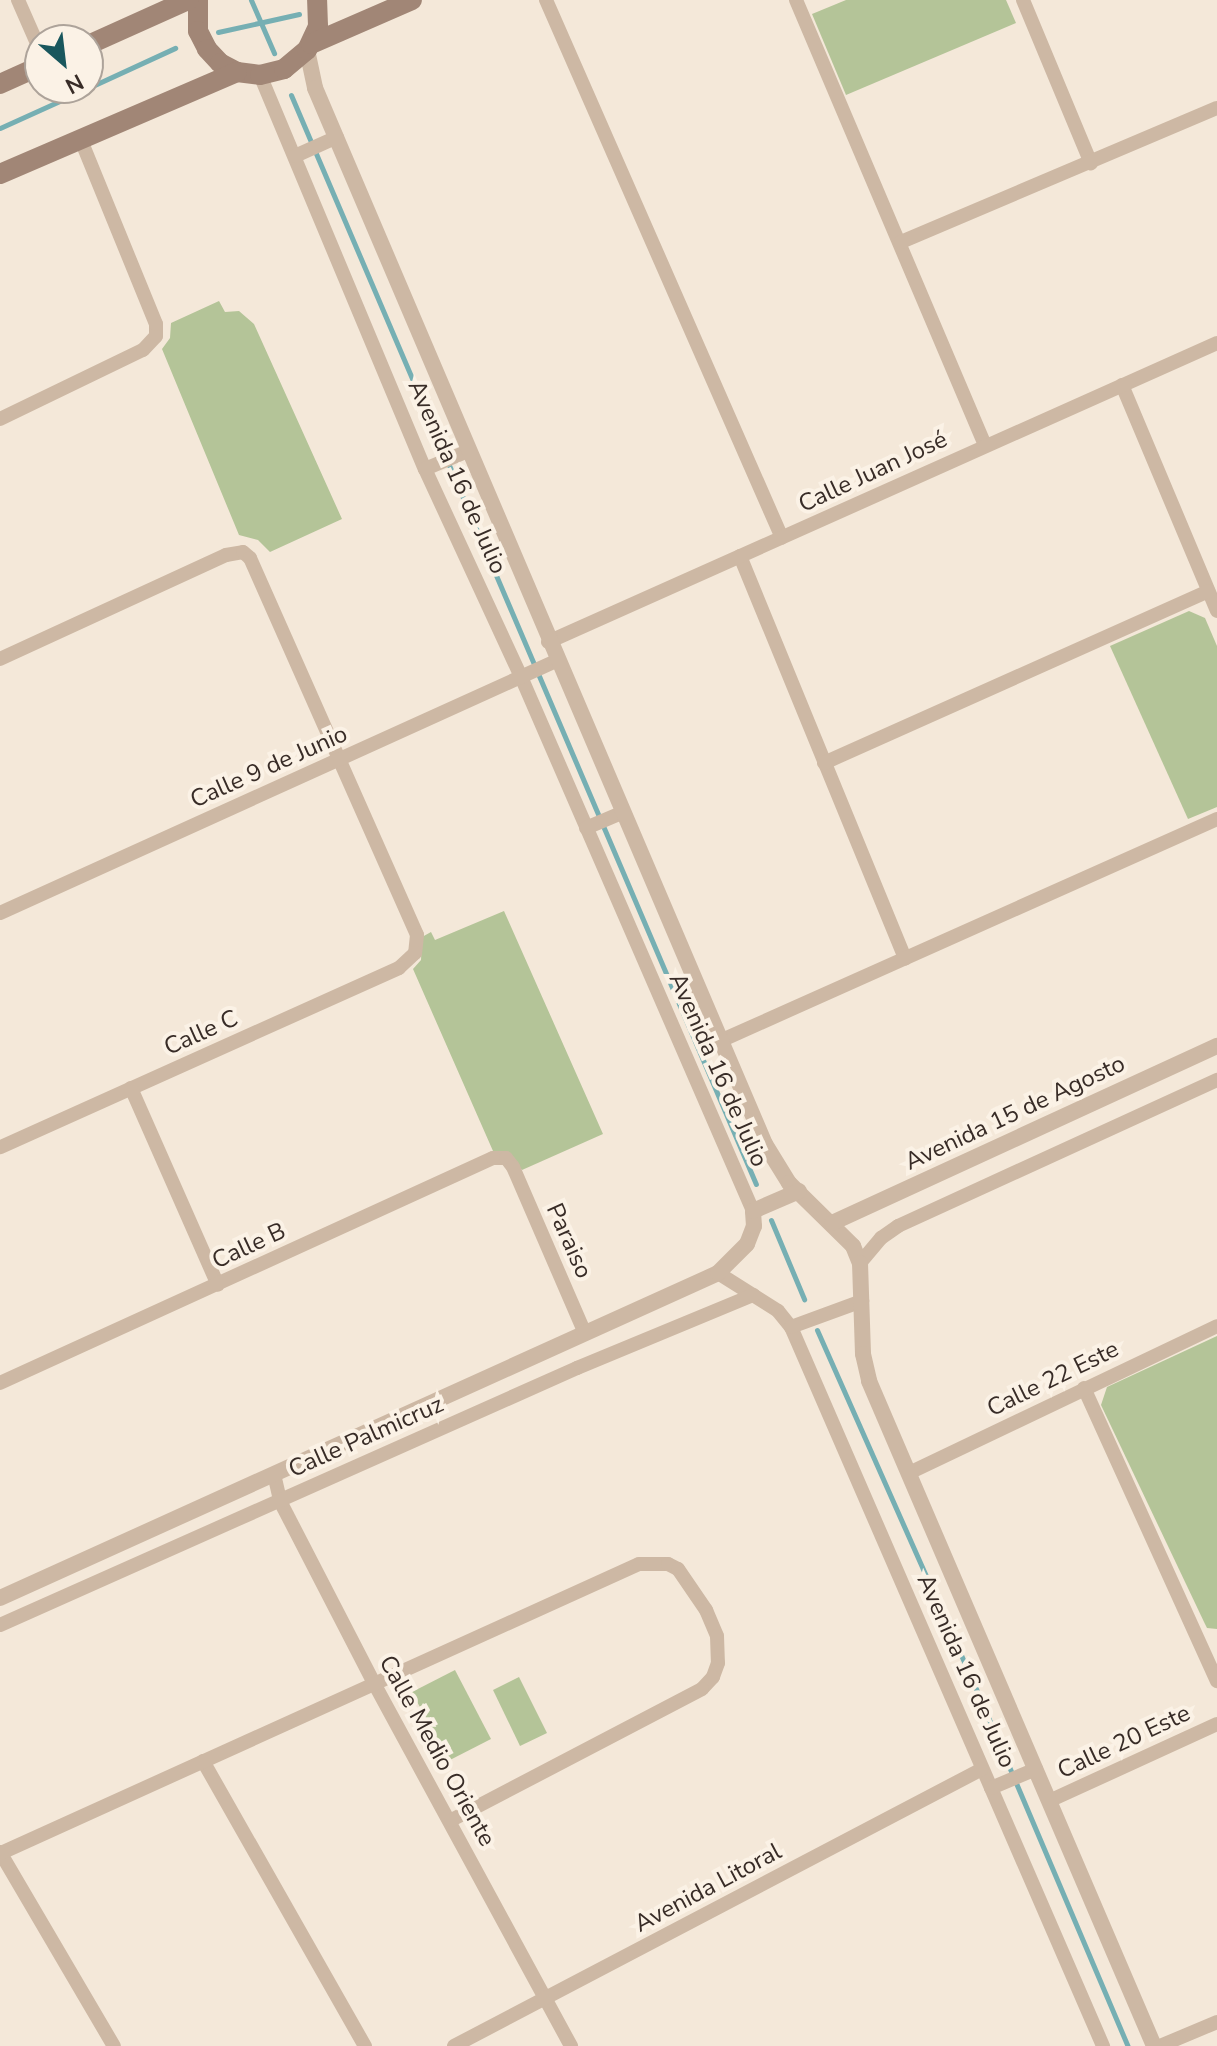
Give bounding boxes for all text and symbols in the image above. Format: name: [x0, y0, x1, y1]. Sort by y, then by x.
north arrow: [24, 24, 104, 104]
text: N: [60, 66, 89, 101]
street label: Avenida 16 de Julio: [401, 376, 513, 578]
street label: Calle Juan José: [794, 425, 952, 519]
street label: Calle 9 de Junio: [186, 720, 352, 814]
street label: Avenida 16 de Julio: [662, 969, 774, 1171]
street label: Calle C: [160, 1004, 242, 1062]
street label: Avenida 15 de Agosto: [900, 1049, 1130, 1177]
street label: Paraiso: [540, 1199, 598, 1283]
street label: Calle B: [208, 1217, 290, 1275]
street label: Calle 22 Este: [983, 1335, 1123, 1423]
street label: Calle Palmicruz: [284, 1390, 448, 1484]
street label: Avenida 16 de Julio: [910, 1570, 1022, 1772]
street label: Calle Medio Oriente: [373, 1650, 501, 1852]
street label: Calle 20 Este: [1053, 1699, 1195, 1785]
street label: Avenida Litoral: [630, 1837, 786, 1939]

